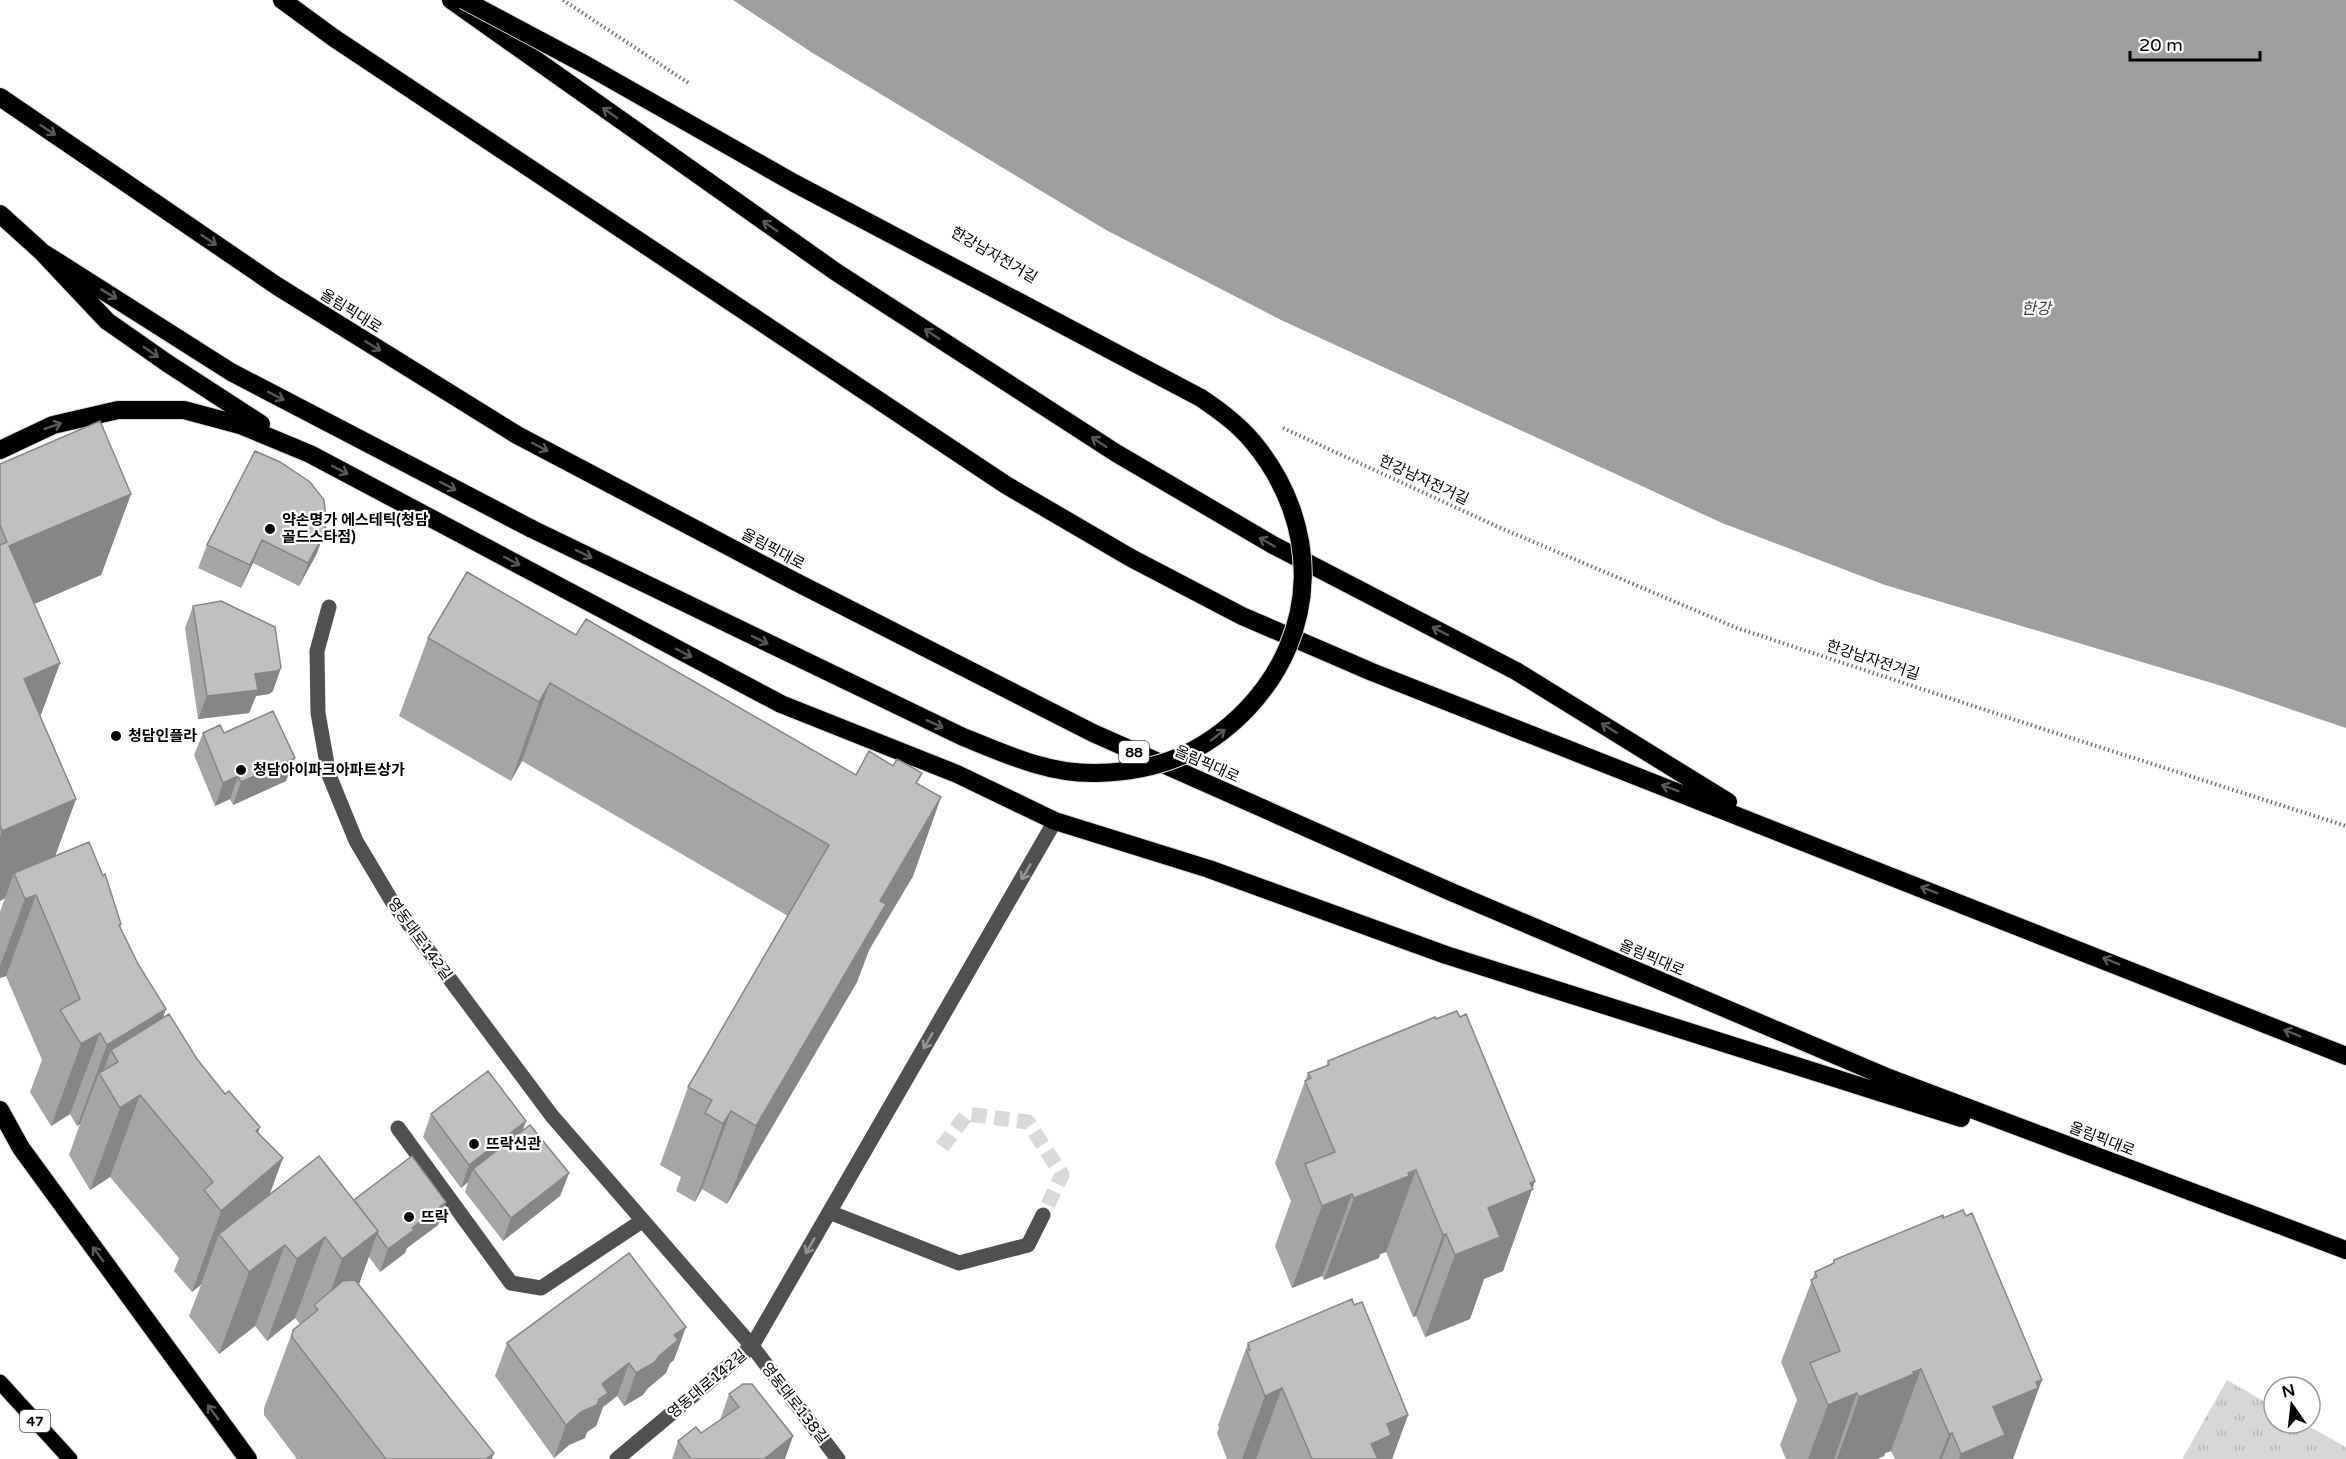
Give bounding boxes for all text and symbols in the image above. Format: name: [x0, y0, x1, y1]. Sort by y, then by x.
scale bar: [2130, 24, 2260, 62]
text: 20 m: [2139, 34, 2183, 56]
one-way arrow: [603, 107, 619, 120]
one-way arrow: [40, 124, 56, 136]
one-way arrow: [762, 220, 778, 232]
street label: 한강남자전거길: [948, 223, 1040, 287]
one-way arrow: [201, 234, 217, 246]
street label: 올림픽대로: [317, 285, 385, 337]
one-way arrow: [101, 287, 118, 300]
water label: 한강: [2021, 299, 2053, 319]
one-way arrow: [924, 327, 941, 339]
one-way arrow: [364, 340, 381, 352]
one-way arrow: [143, 346, 159, 358]
one-way arrow: [266, 391, 284, 402]
one-way arrow: [44, 420, 62, 431]
one-way arrow: [1092, 436, 1108, 448]
one-way arrow: [531, 441, 548, 453]
street label: 한강남자전거길: [1376, 451, 1472, 509]
one-way arrow: [330, 465, 348, 476]
one-way arrow: [439, 481, 457, 492]
place label: 약손명가 에스테틱(청담 골드스타점): [282, 511, 429, 546]
marker: 약손명가 에스테틱(청담 골드스타점): [263, 522, 277, 536]
street label: 올림픽대로: [738, 525, 808, 573]
one-way arrow: [1259, 535, 1276, 547]
one-way arrow: [575, 549, 593, 561]
one-way arrow: [502, 556, 520, 567]
one-way arrow: [1431, 625, 1449, 637]
one-way arrow: [750, 634, 768, 646]
street label: 한강남자전거길: [1824, 637, 1922, 683]
one-way arrow: [675, 647, 692, 659]
one-way arrow: [926, 719, 944, 731]
one-way arrow: [1601, 722, 1618, 734]
place label: 청담인플라: [128, 727, 197, 745]
marker: 청담인플라: [109, 729, 123, 743]
one-way arrow: [1210, 729, 1226, 742]
road number: 88: [1119, 741, 1149, 763]
street label: 올림픽대로: [1172, 742, 1242, 786]
place label: 청담아이파크아파트상가: [253, 761, 405, 779]
marker: 청담아이파크아파트상가: [234, 763, 248, 777]
one-way arrow: [1661, 782, 1679, 793]
one-way arrow: [1020, 863, 1032, 880]
one-way arrow: [1921, 884, 1939, 895]
street label: 영동대로142길: [384, 894, 456, 984]
street label: 올림픽대로: [1617, 936, 1687, 980]
one-way arrow: [2102, 955, 2120, 966]
one-way arrow: [2283, 1027, 2302, 1038]
one-way arrow: [922, 1032, 934, 1049]
street label: 올림픽대로: [2067, 1118, 2137, 1160]
place label: 뜨락신관: [486, 1135, 541, 1153]
marker: 뜨락신관: [467, 1137, 481, 1151]
place label: 뜨락: [421, 1208, 449, 1226]
marker: 뜨락: [402, 1210, 416, 1224]
one-way arrow: [803, 1237, 815, 1254]
one-way arrow: [92, 1247, 104, 1263]
street label: 영동대로142길: [664, 1346, 750, 1422]
street label: 영동대로138길: [758, 1359, 832, 1447]
north arrow: [2262, 1375, 2322, 1435]
text: N: [2280, 1380, 2297, 1403]
one-way arrow: [207, 1404, 219, 1420]
road number: 47: [20, 1410, 50, 1432]

